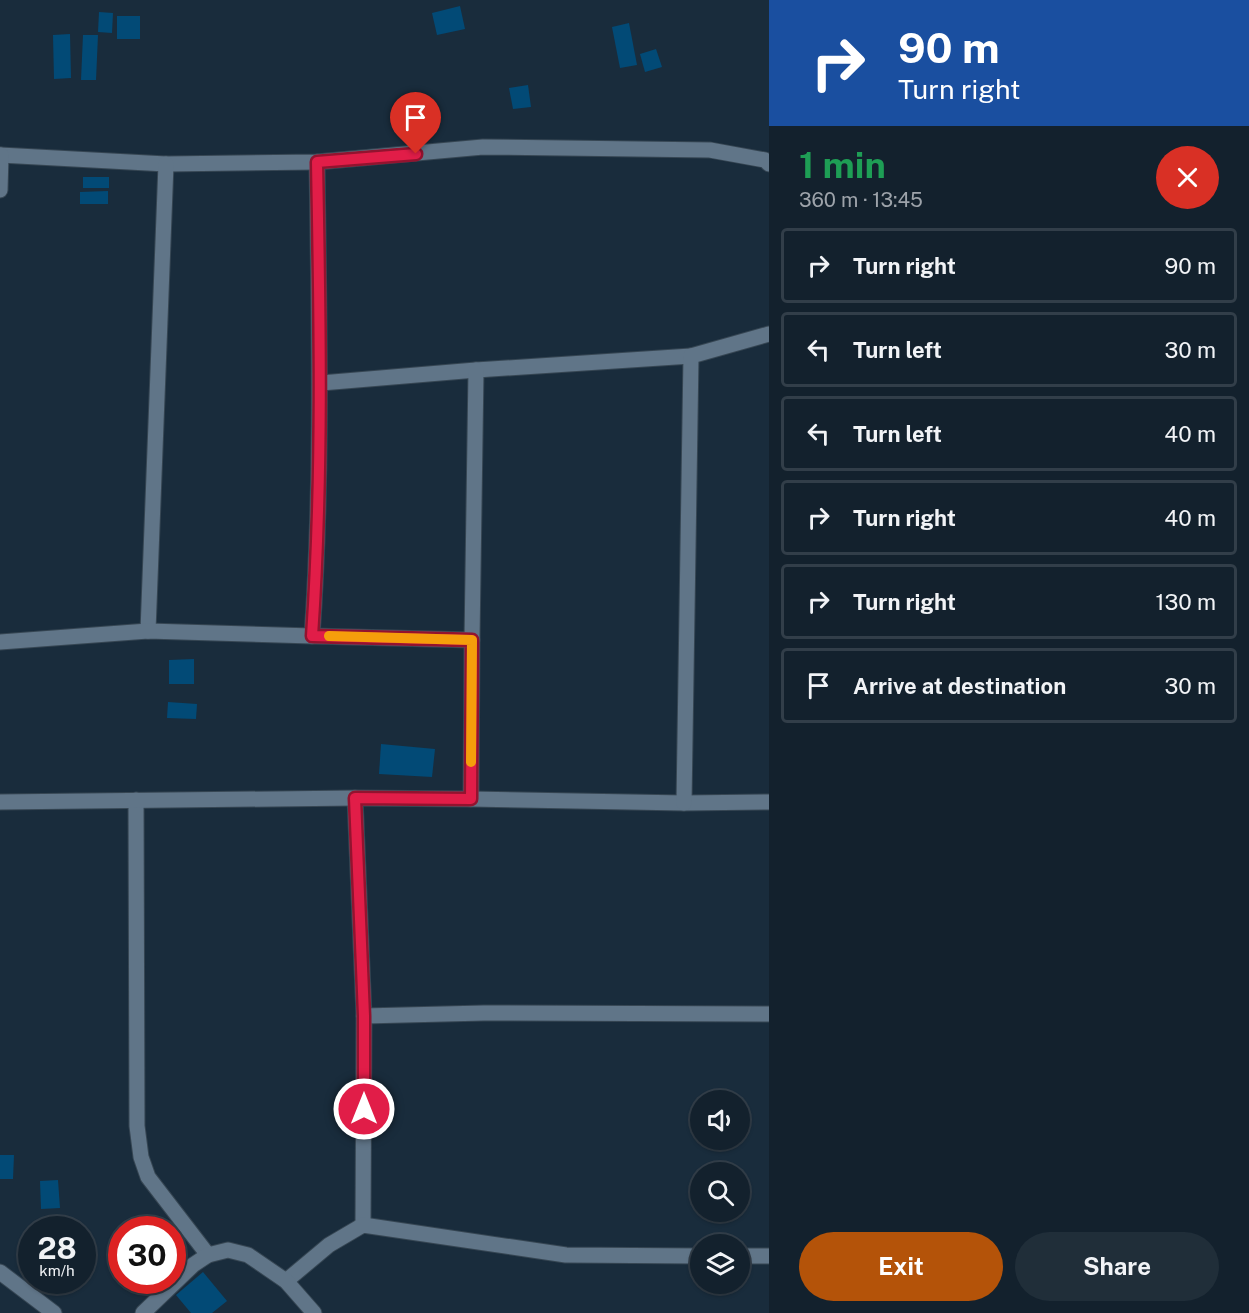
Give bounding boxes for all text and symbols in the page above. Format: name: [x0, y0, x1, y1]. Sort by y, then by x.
text: 90 m: [898, 23, 1000, 72]
icon: right: [799, 24, 877, 102]
text: Turn right: [898, 73, 1021, 105]
pin: [390, 92, 441, 154]
icon: arrive: [399, 101, 432, 134]
text: 1 min: [799, 144, 886, 186]
button: close: [1156, 146, 1219, 209]
text: 360 m · 13:45: [799, 188, 923, 212]
icon: right: [802, 249, 835, 282]
text: Turn right: [853, 253, 956, 279]
text: 90 m: [1165, 253, 1216, 279]
icon: left: [802, 333, 835, 366]
text: Turn left: [853, 337, 942, 363]
text: 30 m: [1164, 337, 1216, 363]
icon: left: [802, 417, 835, 450]
text: Turn left: [853, 421, 942, 447]
text: 40 m: [1164, 421, 1216, 447]
icon: right: [802, 501, 835, 534]
text: Turn right: [853, 505, 956, 531]
text: 40 m: [1164, 505, 1216, 531]
icon: right: [802, 585, 835, 618]
text: Turn right: [853, 589, 956, 615]
text: 130 m: [1155, 589, 1216, 615]
icon: arrive: [802, 669, 835, 702]
text: Arrive at destination: [853, 673, 1066, 699]
text: 30 m: [1164, 673, 1216, 699]
position arrow: [332, 1077, 396, 1141]
map controls: [690, 1090, 750, 1294]
button: sound: [690, 1090, 750, 1150]
button: search: [690, 1162, 750, 1222]
speed limit sign: 30: [108, 1216, 186, 1294]
text: 28: [37, 1230, 77, 1266]
button: Exit: [799, 1232, 1003, 1301]
button: Share: [1015, 1232, 1219, 1301]
button: layers: [690, 1234, 750, 1294]
text: km/h: [39, 1262, 75, 1279]

